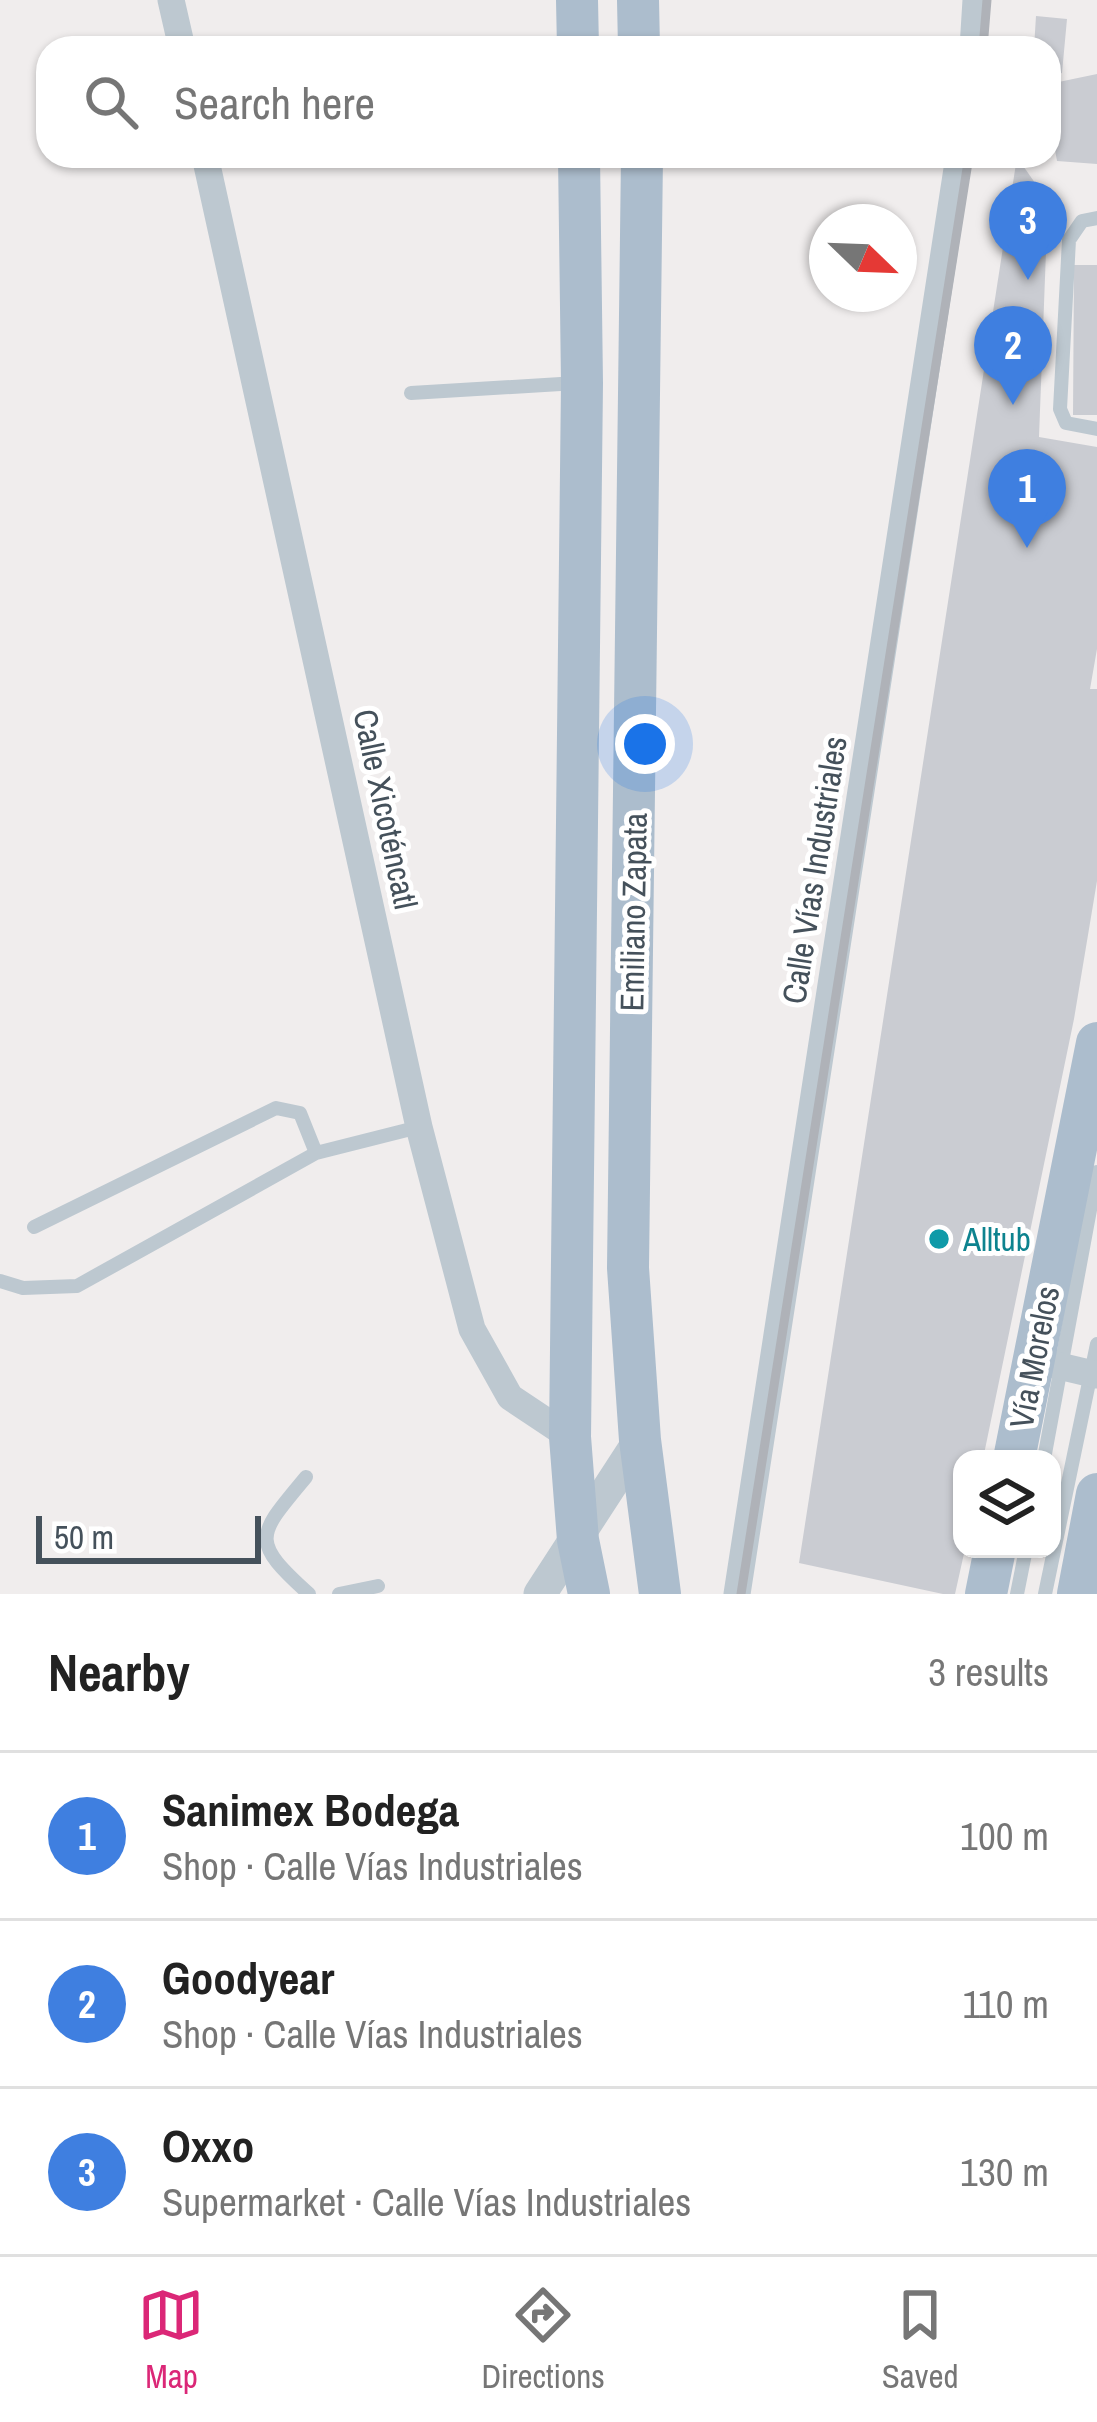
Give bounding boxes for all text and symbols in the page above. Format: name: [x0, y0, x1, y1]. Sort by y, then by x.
search box: [36, 36, 1061, 168]
icon: search: [78, 69, 144, 135]
text: Search here: [174, 72, 375, 133]
pin: 3: [989, 181, 1067, 280]
north arrow: [809, 204, 917, 312]
pin: 2: [974, 306, 1052, 405]
pin: 1: [988, 449, 1066, 548]
street label: Calle Xicoténcatl: [343, 705, 429, 913]
your location: [615, 714, 675, 774]
street label: Calle Vías Industriales: [771, 733, 857, 1007]
street label: Emiliano Zapata: [609, 812, 657, 1012]
place label: Alltub: [962, 1217, 1031, 1261]
marker: Alltub: [926, 1226, 952, 1252]
street label: Vía Morelos: [999, 1282, 1069, 1432]
map controls: [953, 1450, 1061, 1558]
button: layers: [953, 1450, 1061, 1558]
scale bar: [36, 1510, 261, 1563]
text: 50 m: [54, 1515, 114, 1559]
text: Nearby: [48, 1638, 190, 1707]
text: 3 results: [928, 1646, 1049, 1698]
text: Sanimex Bodega: [162, 1779, 459, 1840]
text: 1: [78, 1810, 96, 1862]
text: 100 m: [960, 1810, 1049, 1862]
text: Shop · Calle Vías Industriales: [162, 1840, 583, 1892]
text: Goodyear: [162, 1947, 334, 2008]
text: 2: [78, 1978, 96, 2030]
text: 110 m: [962, 1978, 1049, 2030]
text: Shop · Calle Vías Industriales: [162, 2008, 583, 2060]
text: Oxxo: [162, 2115, 254, 2176]
text: 3: [78, 2146, 96, 2198]
text: 130 m: [960, 2146, 1049, 2198]
text: Supermarket · Calle Vías Industriales: [162, 2176, 691, 2228]
tab: Map: [138, 2282, 204, 2398]
tab: Directions: [481, 2282, 605, 2398]
tab: Saved: [882, 2282, 958, 2398]

